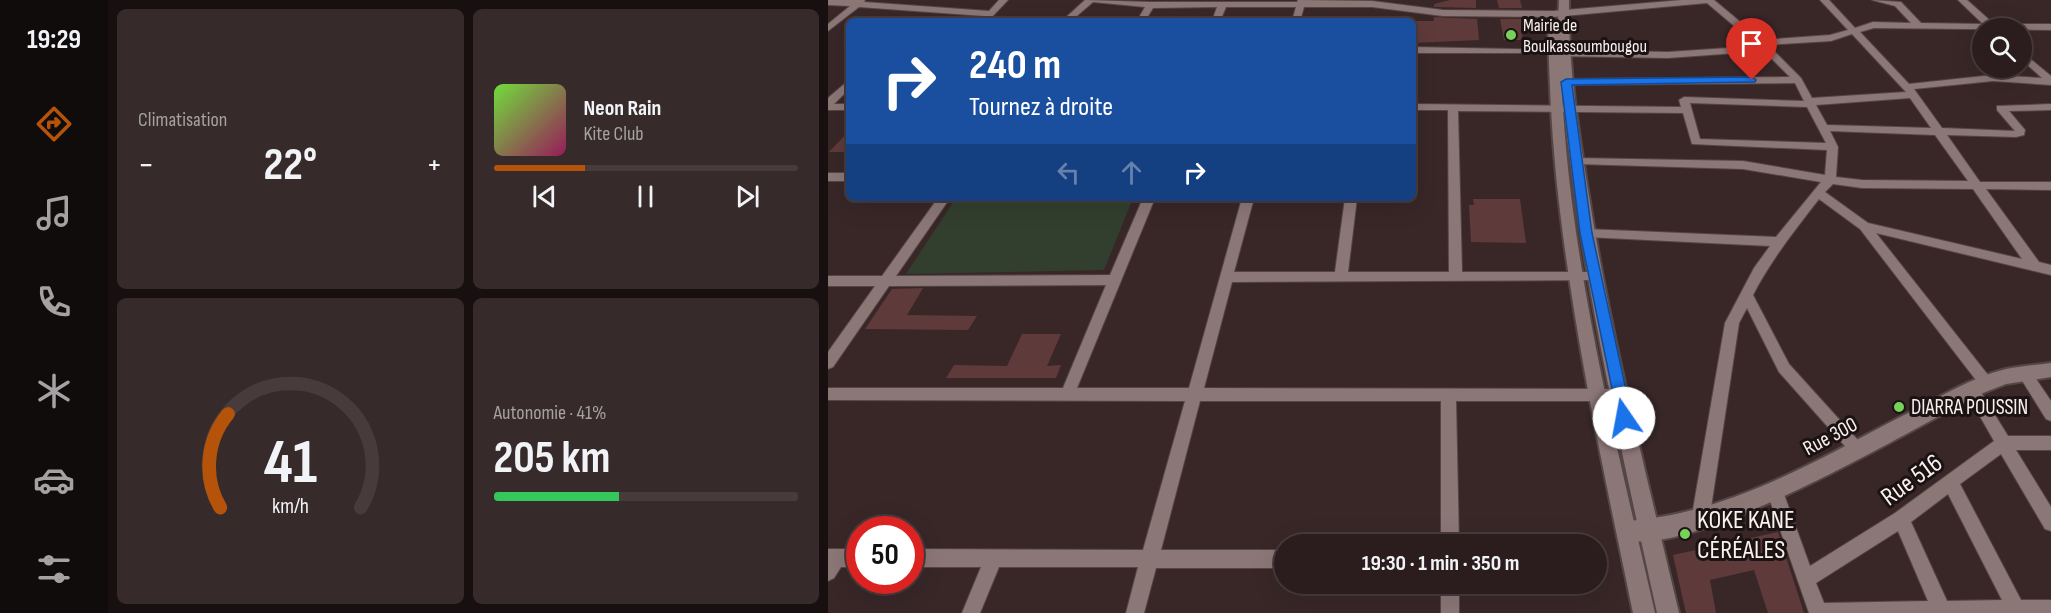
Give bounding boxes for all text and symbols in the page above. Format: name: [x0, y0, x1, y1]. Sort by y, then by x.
place label: Mairie de Boulkassoumbougou: [1523, 15, 1647, 57]
pin: [1726, 18, 1777, 80]
map controls: [1972, 18, 2032, 78]
button: search: [1972, 18, 2032, 78]
text: 19:29: [27, 24, 81, 56]
icon: arrive: [1735, 27, 1768, 60]
marker: Mairie de Boulkassoumbougou: [1504, 28, 1518, 42]
text: 240 m: [969, 40, 1061, 91]
icon: right: [870, 42, 948, 120]
text: Tournez à droite: [969, 91, 1113, 123]
text: Neon Rain: [584, 95, 661, 122]
icon: directions: [33, 103, 75, 145]
text: Climatisation: [138, 108, 227, 132]
text: Kite Club: [584, 122, 644, 146]
text: 22°: [263, 138, 317, 193]
text: −: [138, 145, 154, 185]
text: +: [426, 145, 442, 185]
icon: left: [1052, 156, 1085, 189]
icon: ahead: [1115, 156, 1148, 189]
icon: right: [1178, 156, 1211, 189]
icon: previous: [528, 180, 561, 213]
icon: pause: [629, 180, 662, 213]
icon: next: [731, 180, 764, 213]
icon: music: [33, 192, 75, 234]
icon: phone: [33, 281, 75, 323]
icon: climate: [33, 370, 75, 412]
position arrow: [1592, 386, 1656, 450]
place label: DIARRA POUSSIN: [1911, 395, 2028, 420]
marker: DIARRA POUSSIN: [1892, 400, 1906, 414]
text: Autonomie · 41%: [494, 401, 606, 425]
street label: Rue 300: [1799, 412, 1862, 461]
text: 41: [263, 426, 317, 501]
text: 205 km: [494, 431, 610, 486]
street label: Rue 516: [1875, 448, 1949, 513]
icon: car: [33, 459, 75, 501]
text: km/h: [272, 494, 309, 519]
place label: KOKE KANE CÉRÉALES: [1697, 505, 1795, 566]
speed limit sign: 50: [846, 516, 924, 594]
marker: KOKE KANE CÉRÉALES: [1678, 527, 1692, 541]
icon: filters: [33, 548, 75, 590]
text: 19:30 · 1 min · 350 m: [1362, 550, 1519, 577]

